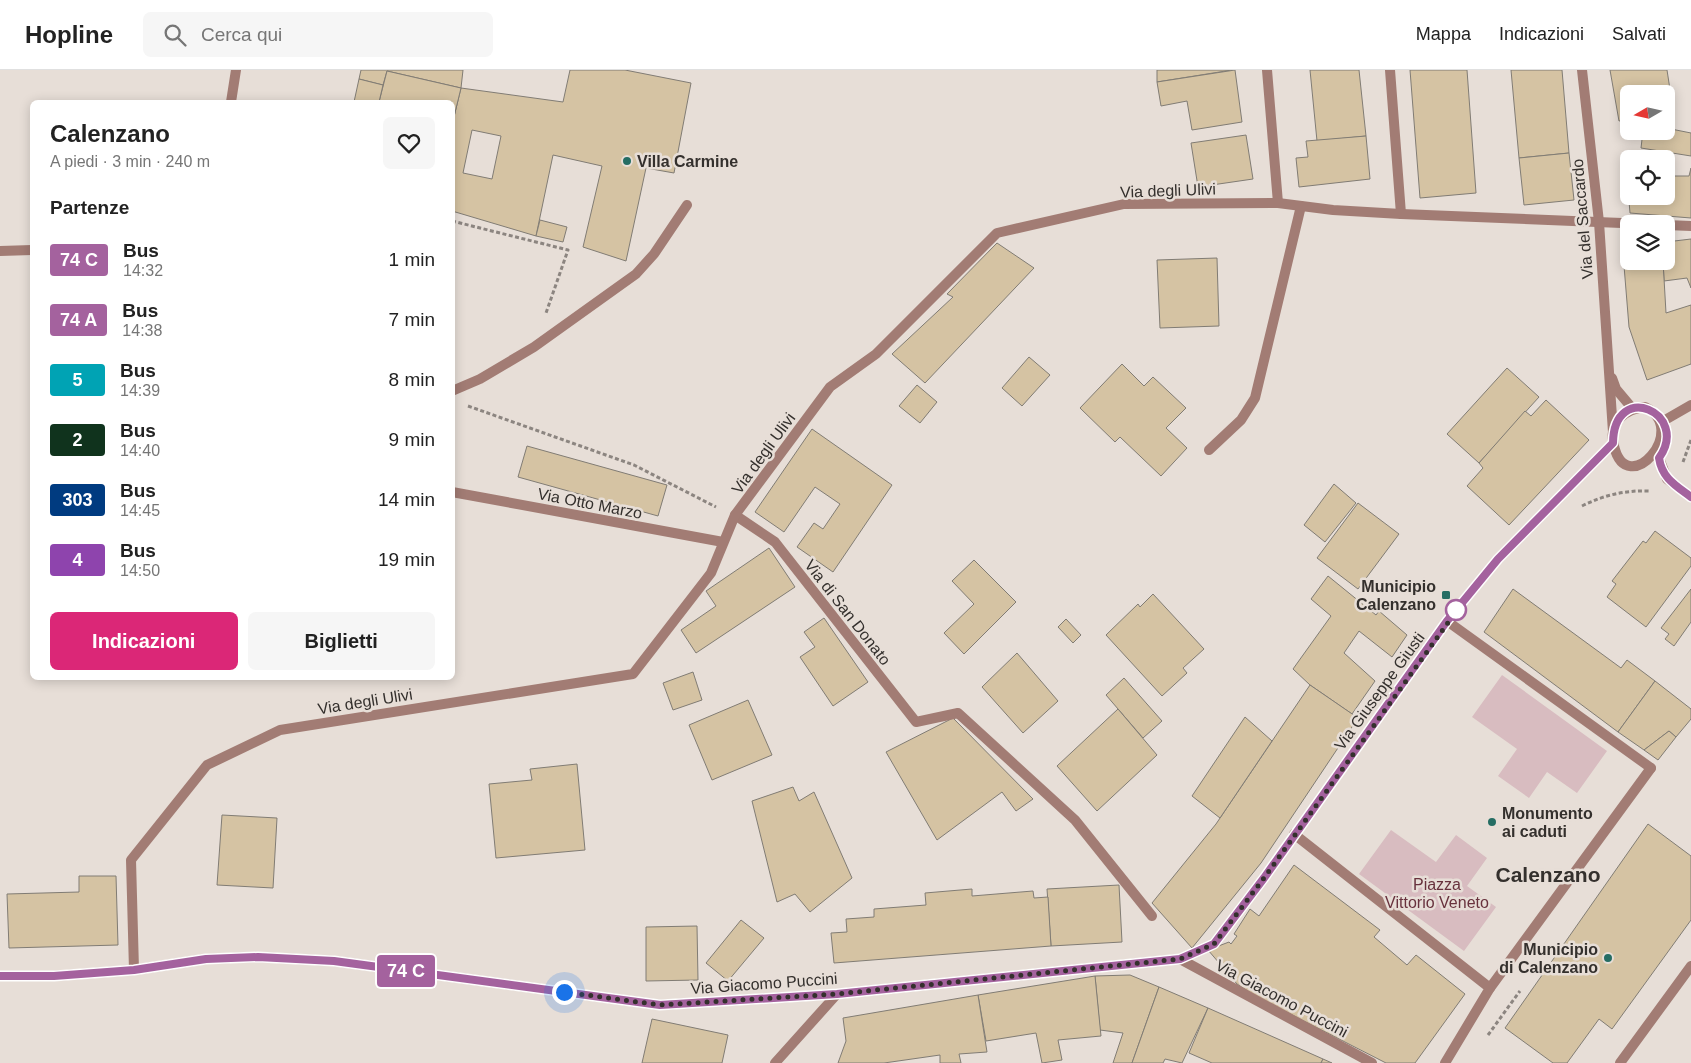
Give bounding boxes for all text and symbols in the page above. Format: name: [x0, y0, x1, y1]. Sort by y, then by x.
search box: [143, 12, 493, 57]
text: Hopline: [25, 21, 113, 48]
icon: search: [161, 21, 189, 49]
text: Cerca qui: [201, 24, 282, 45]
text: Mappa: [1416, 24, 1471, 44]
text: Indicazioni: [1499, 24, 1584, 44]
text: Salvati: [1612, 24, 1666, 44]
north arrow: [1620, 85, 1675, 140]
map controls: [1620, 85, 1675, 270]
button: heart: [383, 117, 435, 169]
text: Calenzano: [50, 120, 170, 147]
button: locate: [1620, 150, 1675, 205]
text: A piedi · 3 min · 240 m: [50, 153, 210, 170]
place label: Villa Carmine: [637, 153, 738, 170]
marker: Villa Carmine: [621, 155, 633, 167]
street label: Via del Saccardo: [1569, 158, 1596, 280]
street label: Via degli Ulivi: [1120, 180, 1216, 201]
text: Partenze: [50, 197, 129, 218]
button: layers: [1620, 215, 1675, 270]
text: Bus: [123, 240, 159, 261]
text: 1 min: [389, 249, 435, 270]
text: 74 C: [60, 250, 98, 270]
text: 14:32: [123, 262, 163, 279]
text: Bus: [122, 300, 158, 321]
text: 7 min: [389, 309, 435, 330]
text: 74 A: [60, 310, 97, 330]
text: 14:38: [122, 322, 162, 339]
text: Bus: [120, 360, 156, 381]
text: 8 min: [389, 369, 435, 390]
text: 5: [72, 370, 83, 390]
text: 14:39: [120, 382, 160, 399]
street label: Via degli Ulivi: [728, 410, 798, 497]
text: Bus: [120, 420, 156, 441]
text: 9 min: [389, 429, 435, 450]
text: 2: [72, 430, 83, 450]
text: 14:40: [120, 442, 160, 459]
text: Bus: [120, 480, 156, 501]
street label: Via Otto Marzo: [536, 485, 644, 522]
text: 14 min: [378, 489, 435, 510]
text: 303: [62, 490, 93, 510]
text: 14:45: [120, 502, 160, 519]
text: Bus: [120, 540, 156, 561]
text: 19 min: [378, 549, 435, 570]
text: 4: [72, 550, 83, 570]
street label: Via di San Donato: [801, 556, 894, 668]
text: 14:50: [120, 562, 160, 579]
place label: Municipio Calenzano: [1356, 578, 1436, 613]
marker: Municipio Calenzano: [1440, 589, 1452, 601]
unlabelled marker: [1445, 599, 1467, 621]
button: Indicazioni: [50, 612, 238, 670]
button: Biglietti: [248, 612, 435, 670]
street label: Via Giuseppe Giusti: [1331, 629, 1428, 753]
street label: Via degli Ulivi: [316, 686, 414, 717]
place label: Monumento ai caduti: [1502, 805, 1593, 840]
marker: Monumento ai caduti: [1486, 816, 1498, 828]
district label: Calenzano: [1495, 863, 1601, 886]
park label: Piazza Vittorio Veneto: [1385, 876, 1489, 911]
place label: Municipio di Calenzano: [1499, 941, 1598, 976]
marker: Municipio di Calenzano: [1602, 952, 1614, 964]
line badge: 74 C: [371, 955, 441, 987]
street label: Via Giacomo Puccini: [1213, 956, 1351, 1041]
text: 74 C: [387, 961, 425, 981]
street label: Via Giacomo Puccini: [690, 970, 838, 997]
your location: [552, 980, 577, 1005]

